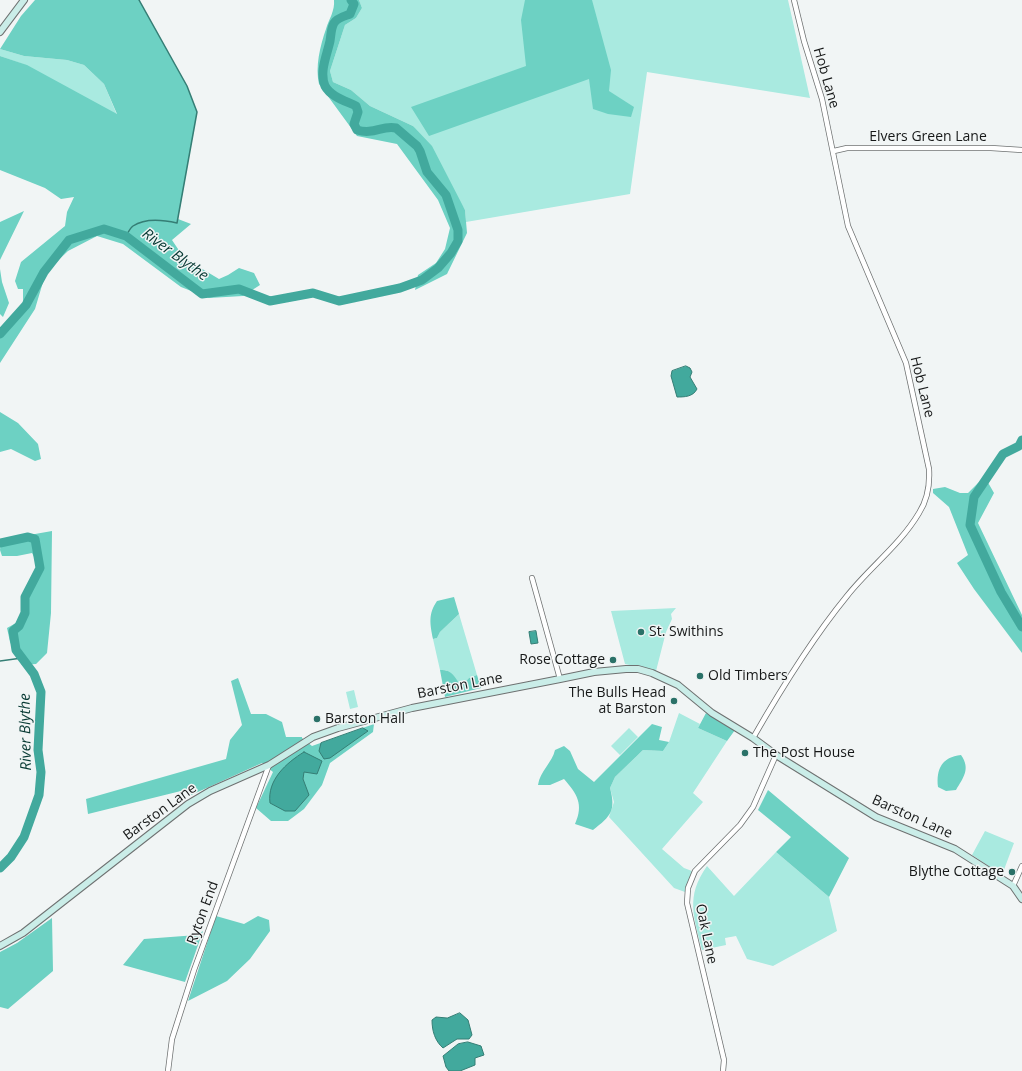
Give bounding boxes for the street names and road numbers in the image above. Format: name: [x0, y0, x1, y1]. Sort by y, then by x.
street label: Hob Lane: [809, 46, 843, 110]
street label: Elvers Green Lane: [869, 129, 987, 145]
street label: Hob Lane: [906, 355, 938, 419]
street label: Barston Lane: [416, 670, 504, 702]
street label: Barston Lane: [120, 780, 200, 844]
street label: Barston Lane: [869, 792, 955, 842]
street label: Ryton End: [184, 879, 222, 947]
street label: Oak Lane: [691, 902, 721, 966]

